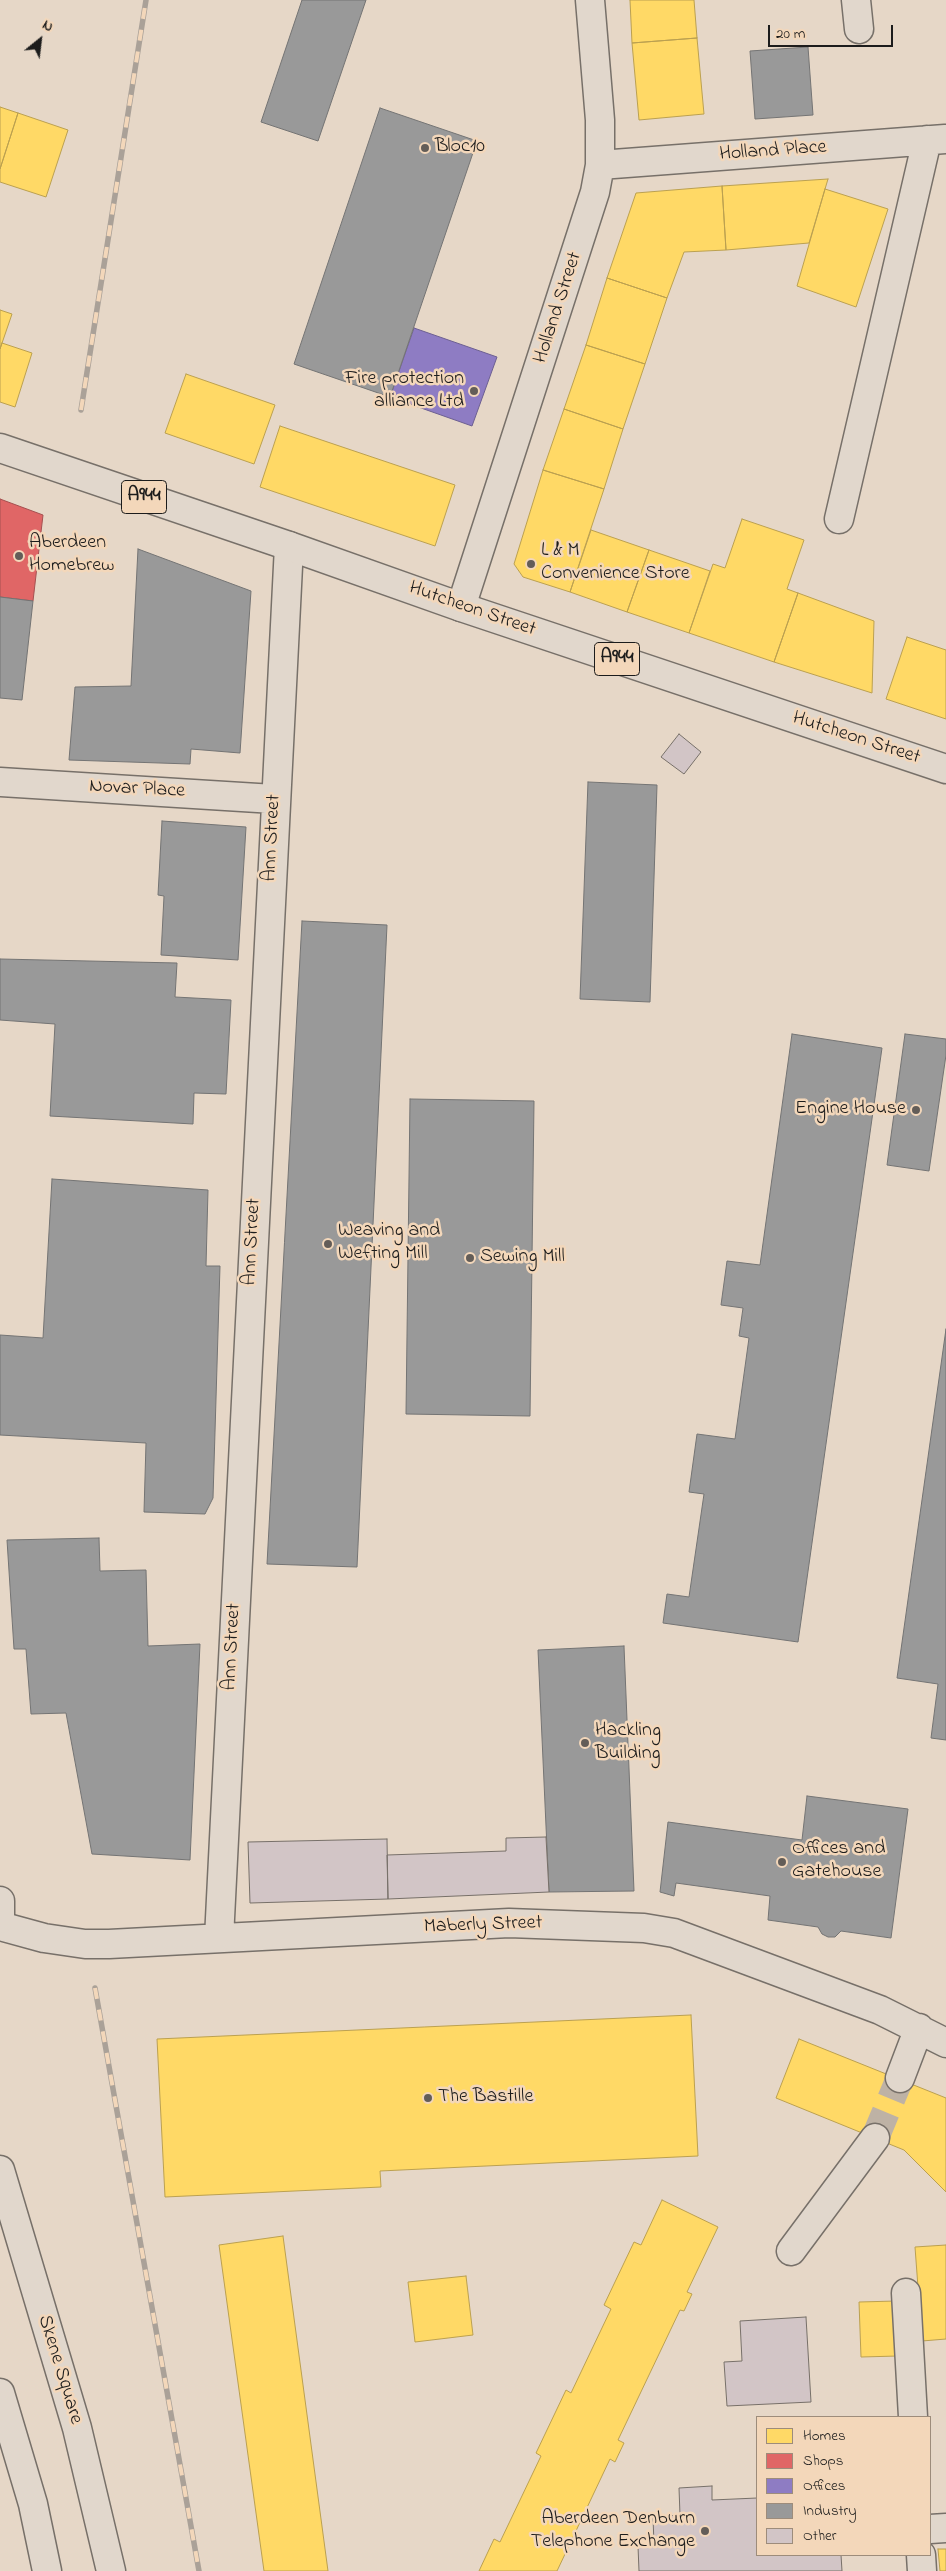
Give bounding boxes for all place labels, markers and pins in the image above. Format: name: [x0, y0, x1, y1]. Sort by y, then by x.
place label: Bloc10: [435, 136, 485, 160]
marker: Bloc10: [419, 142, 431, 154]
place label: Fire protection alliance Ltd: [345, 368, 464, 415]
marker: Fire protection alliance Ltd: [468, 385, 480, 397]
place label: Aberdeen Homebrew: [29, 532, 114, 579]
place label: L & M Convenience Store: [541, 540, 690, 587]
marker: Aberdeen Homebrew: [13, 550, 25, 562]
marker: L & M Convenience Store: [525, 558, 537, 570]
place label: Engine House: [795, 1098, 906, 1122]
marker: Engine House: [910, 1104, 922, 1116]
place label: Weaving and Wefting Mill: [338, 1220, 440, 1267]
marker: Weaving and Wefting Mill: [322, 1238, 334, 1250]
place label: Sewing Mill: [480, 1246, 565, 1270]
marker: Sewing Mill: [464, 1252, 476, 1264]
place label: Hackling Building: [595, 1720, 661, 1767]
marker: Hackling Building: [579, 1737, 591, 1749]
place label: Offices and Gatehouse: [792, 1838, 885, 1885]
marker: Offices and Gatehouse: [776, 1856, 788, 1868]
place label: The Bastille: [438, 2086, 533, 2110]
marker: The Bastille: [422, 2092, 434, 2104]
place label: Aberdeen Denburn Telephone Exchange: [531, 2508, 695, 2555]
marker: Aberdeen Denburn Telephone Exchange: [699, 2525, 711, 2537]

